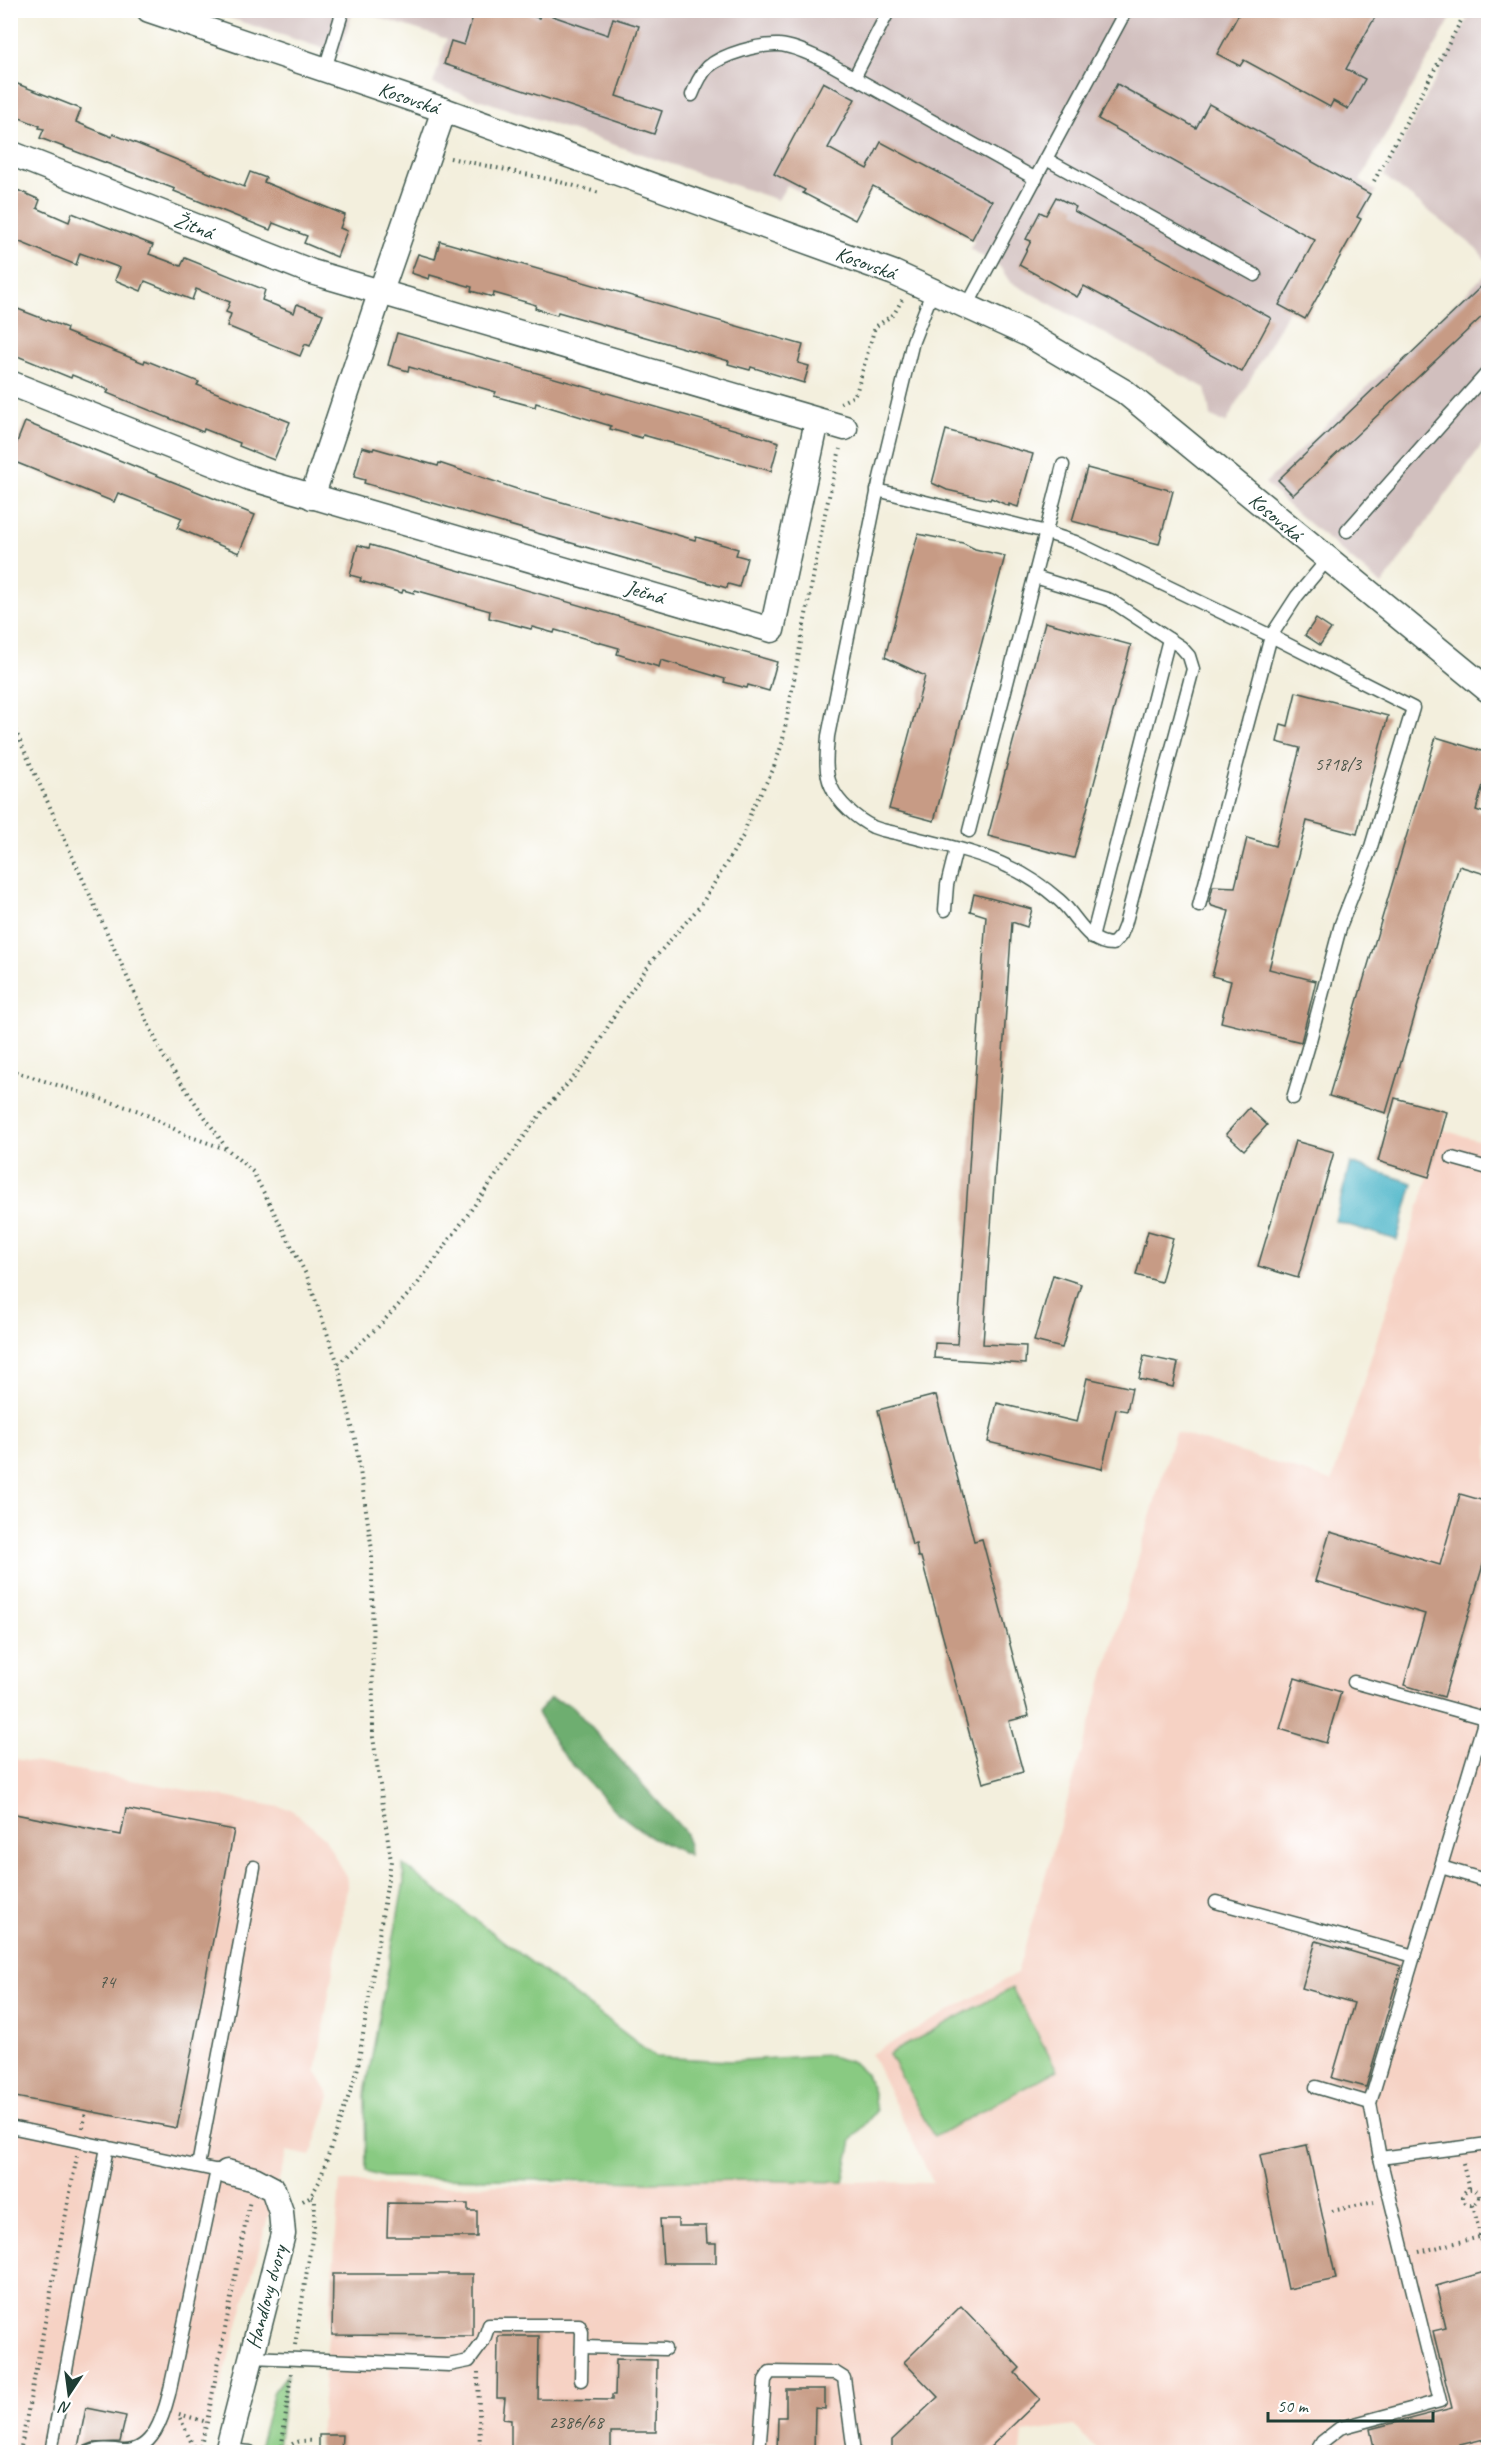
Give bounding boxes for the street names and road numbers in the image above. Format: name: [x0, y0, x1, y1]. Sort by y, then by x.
street label: Kosovská: [375, 76, 444, 121]
street label: Žitná: [170, 207, 219, 246]
street label: Kosovská: [832, 240, 901, 286]
street label: Kosovská: [1244, 487, 1310, 548]
street label: Ječná: [622, 574, 669, 611]
street label: Handlovy dvory: [240, 2241, 293, 2352]

